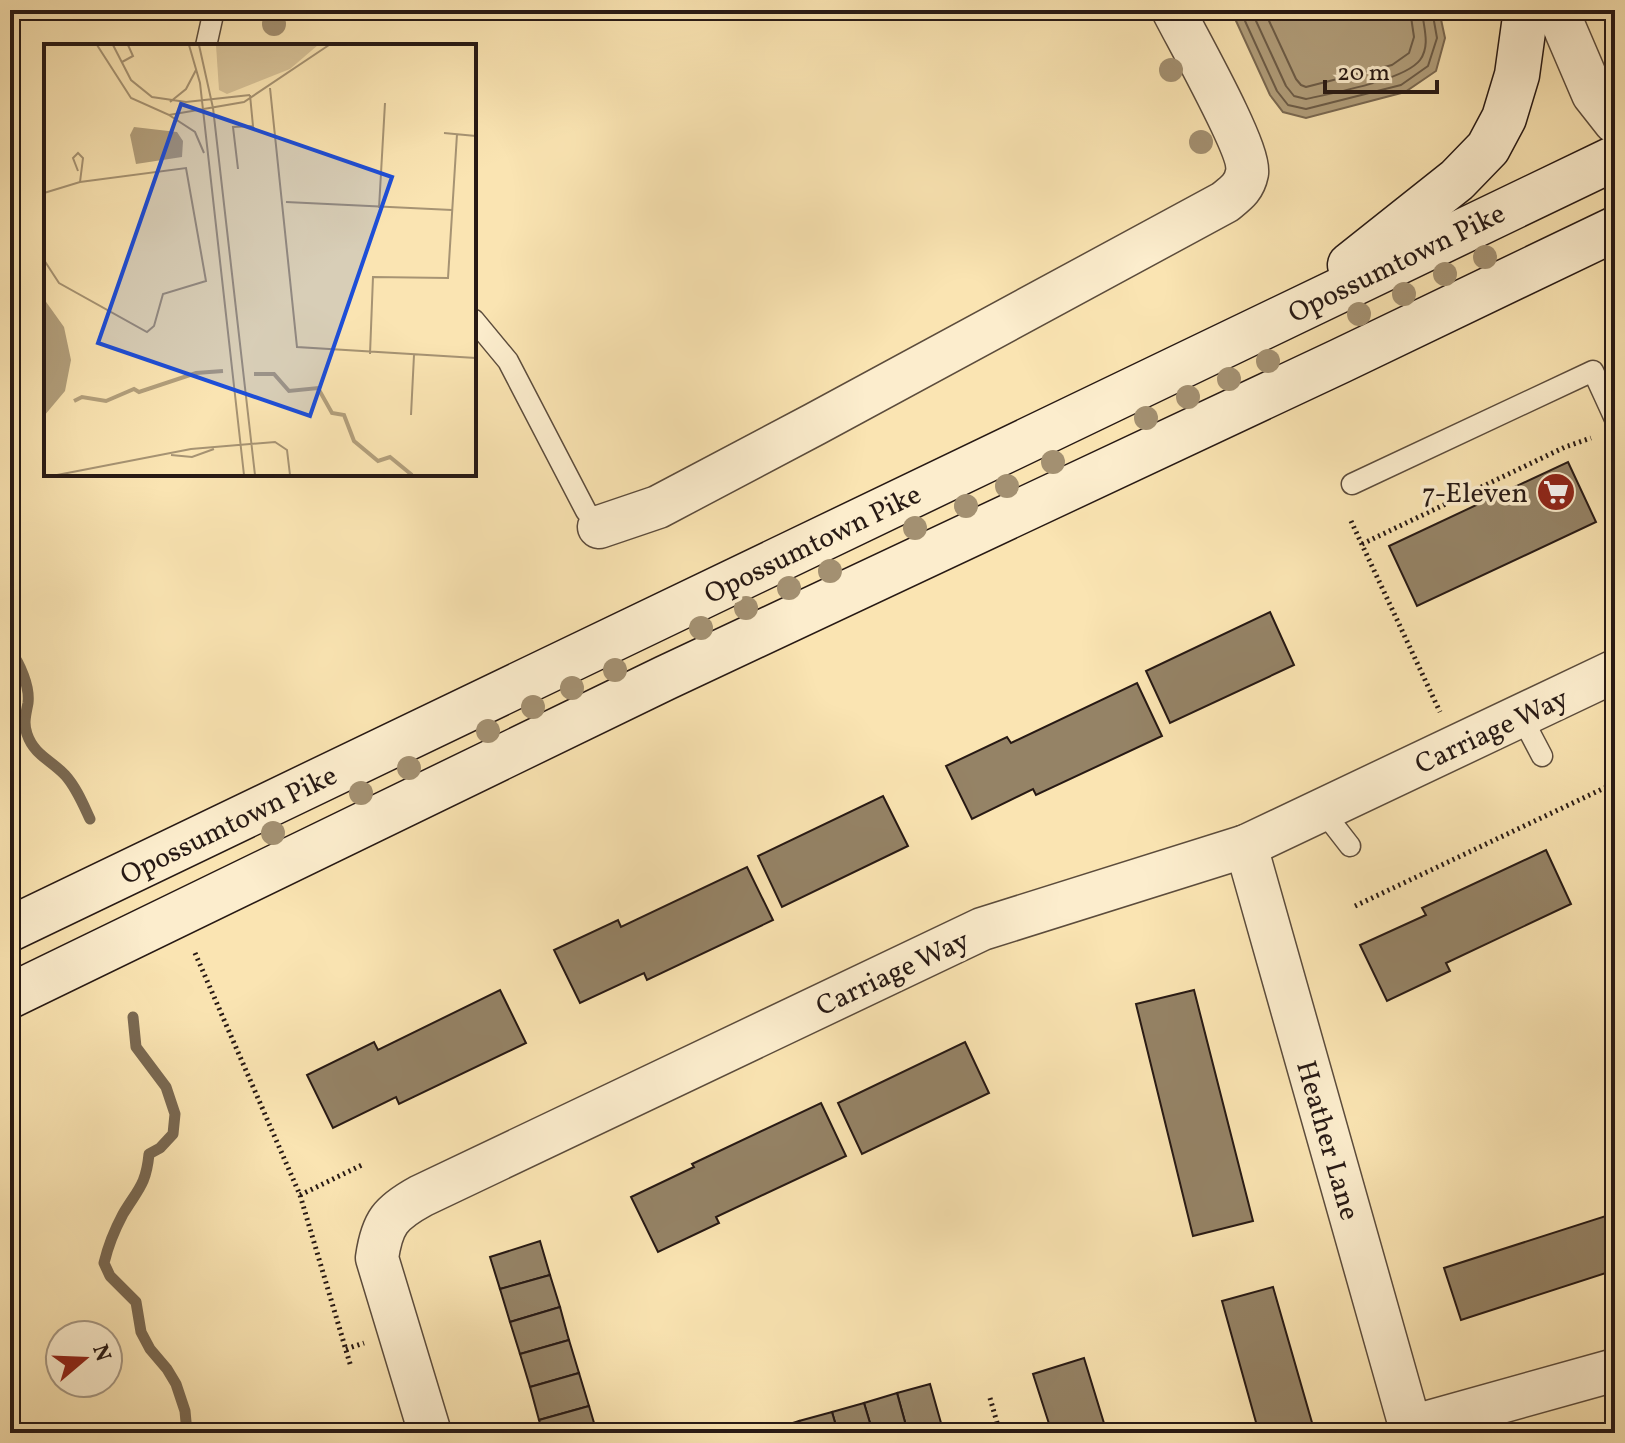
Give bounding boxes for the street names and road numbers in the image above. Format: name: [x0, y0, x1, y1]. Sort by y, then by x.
street label: Opossumtown Pike: [1282, 195, 1512, 334]
street label: Opossumtown Pike: [698, 476, 928, 615]
street label: Carriage Way: [1409, 680, 1575, 785]
street label: Opossumtown Pike: [114, 757, 344, 896]
street label: Carriage Way: [810, 922, 976, 1027]
street label: Heather Lane: [1285, 1056, 1368, 1225]

